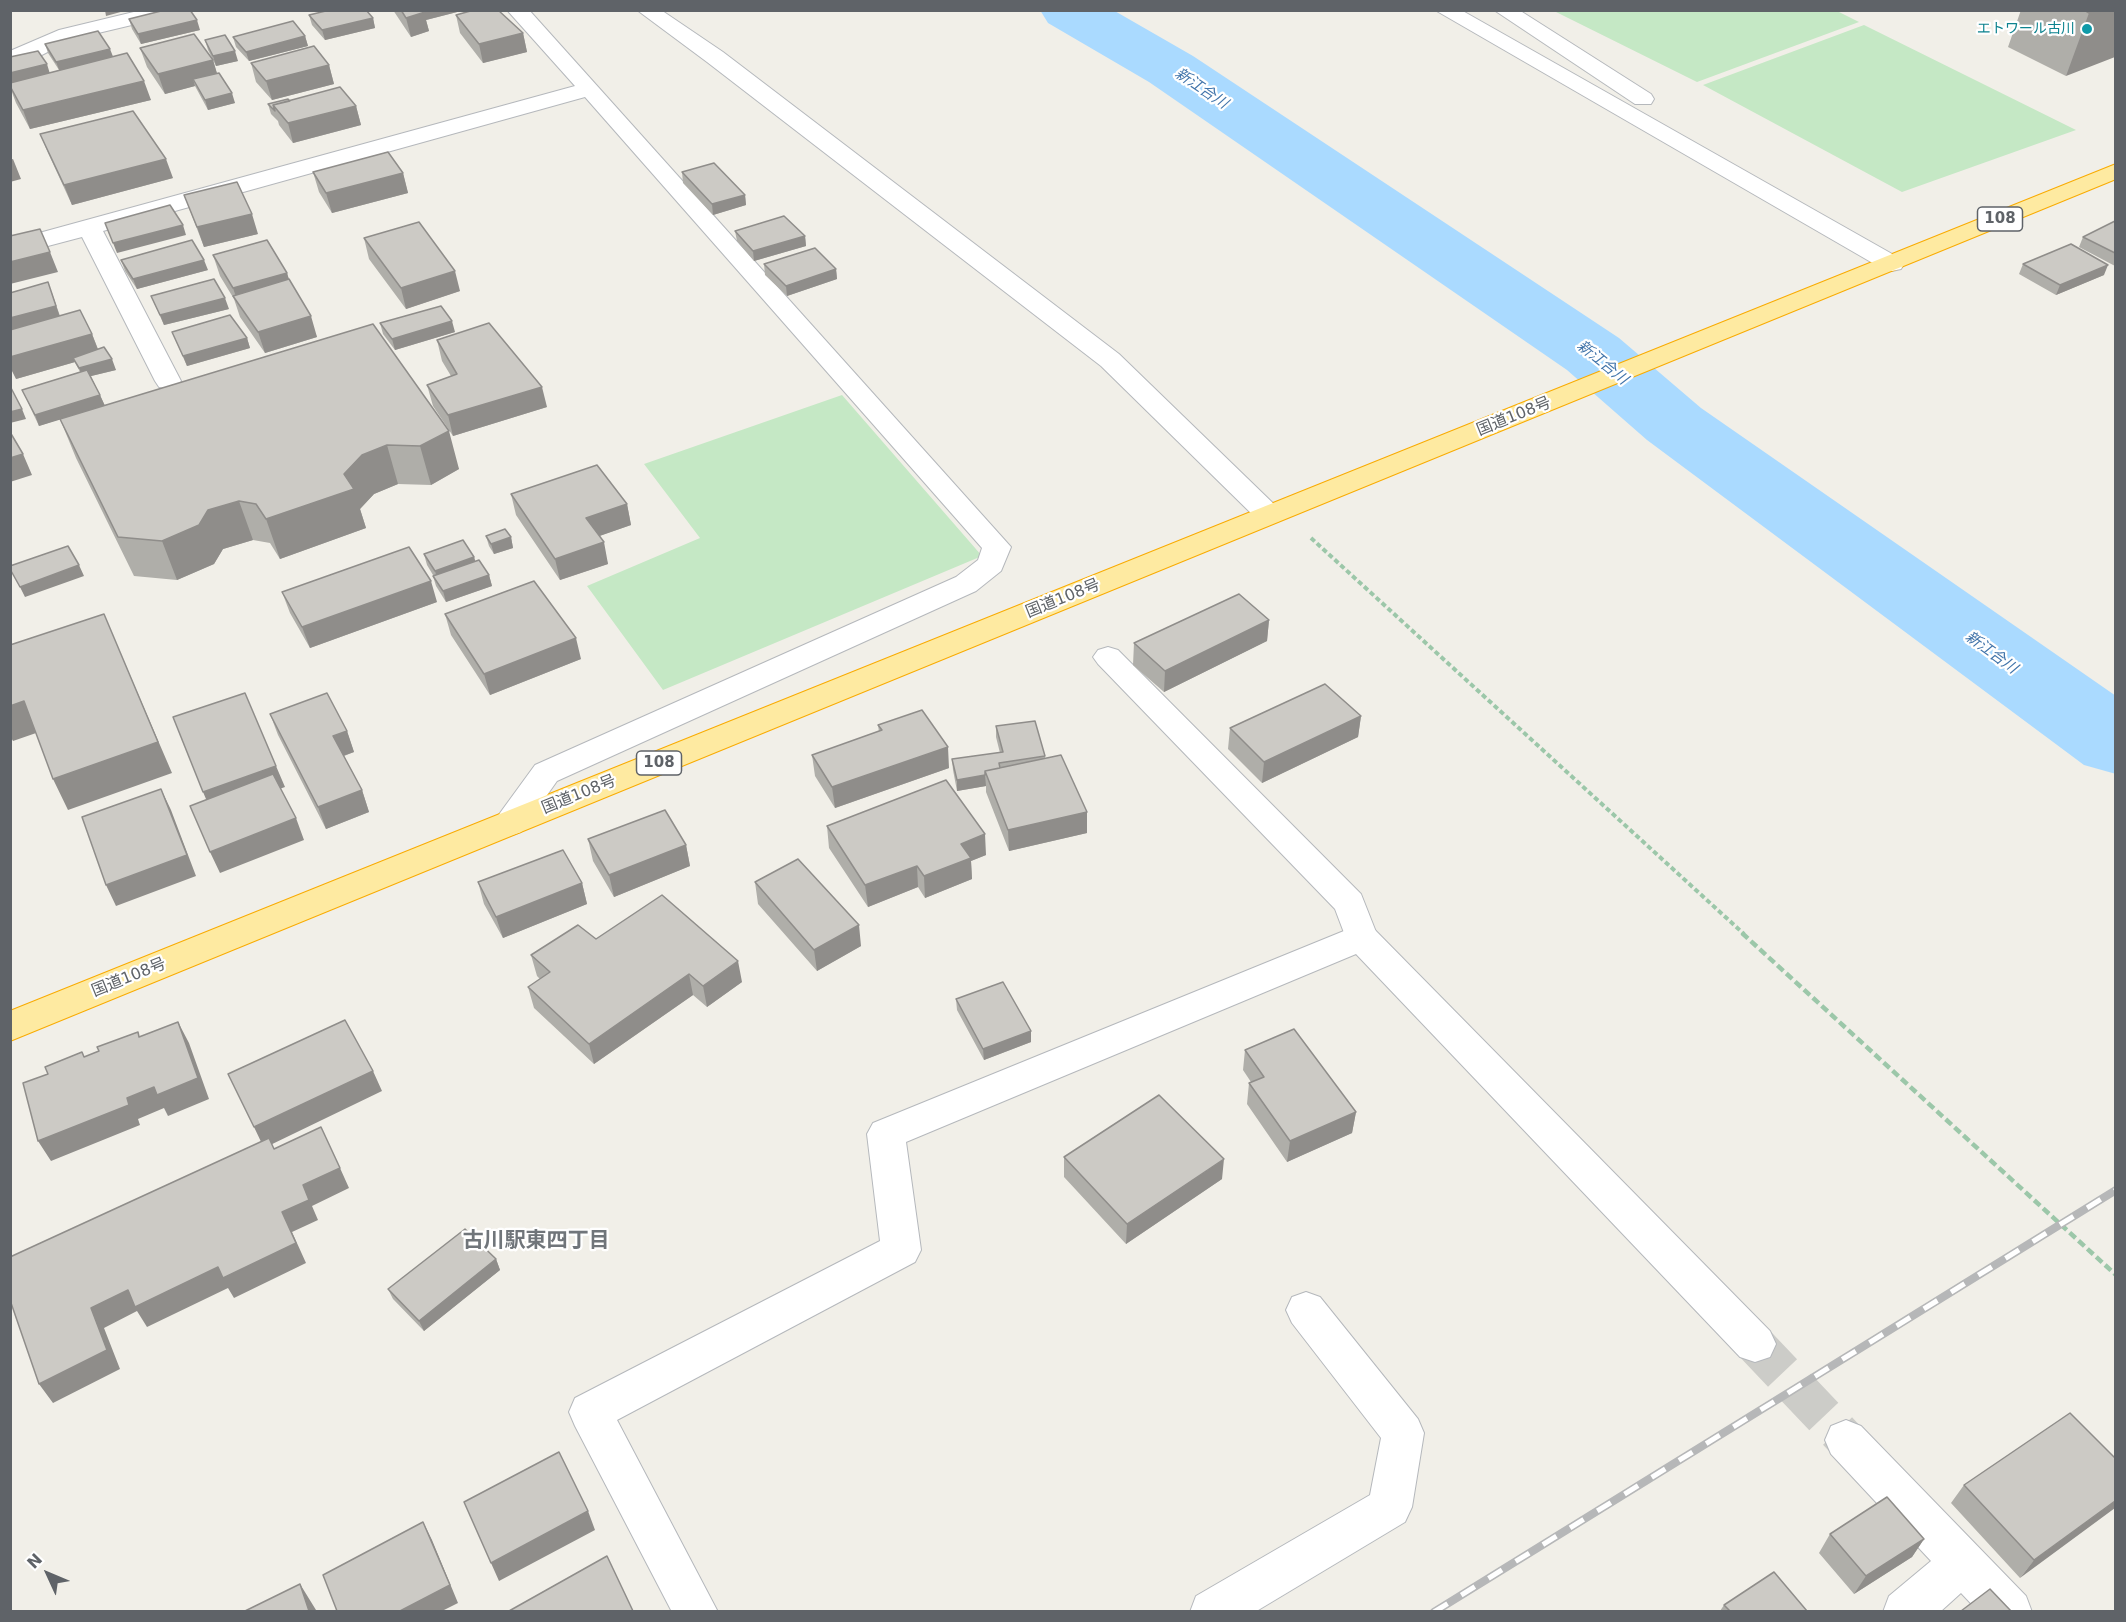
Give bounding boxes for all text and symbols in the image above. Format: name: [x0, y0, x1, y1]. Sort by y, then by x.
place label: エトワール古川: [1977, 21, 2075, 37]
marker: エトワール古川: [2080, 22, 2094, 36]
water label: 新江合川: [1171, 65, 1231, 113]
road number: 108: [1978, 207, 2022, 231]
water label: 新江合川: [1573, 337, 1631, 389]
street label: 国道108号: [1474, 393, 1554, 441]
street label: 国道108号: [1023, 575, 1103, 623]
water label: 新江合川: [1961, 628, 2021, 678]
road number: 108: [636, 751, 682, 775]
street label: 国道108号: [539, 771, 619, 819]
street label: 国道108号: [89, 954, 169, 1002]
district label: 古川駅東四丁目: [463, 1229, 609, 1255]
north arrow: [18, 1544, 78, 1604]
text: N: [23, 1550, 46, 1573]

